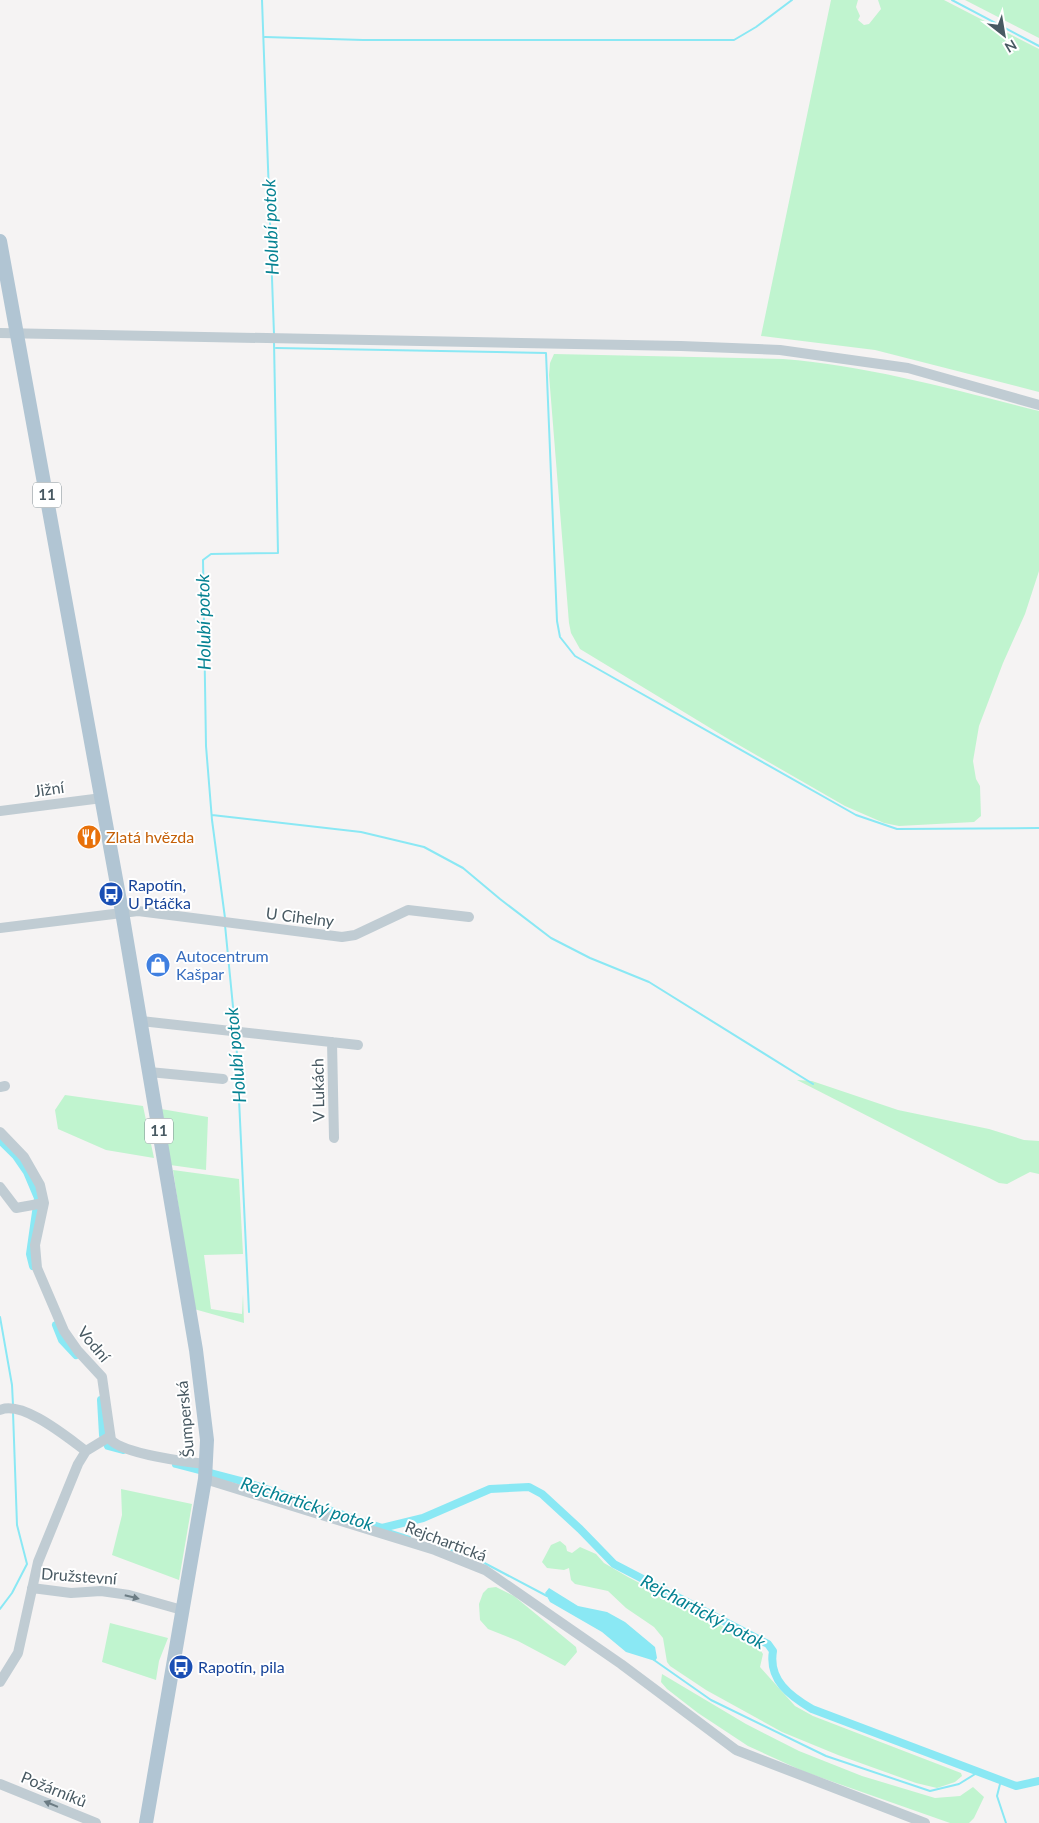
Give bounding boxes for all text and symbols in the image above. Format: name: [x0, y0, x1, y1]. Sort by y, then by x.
north arrow: [979, 10, 1029, 60]
text: N: [1002, 37, 1020, 57]
water label: Holubí potok: [257, 178, 283, 275]
road number: 11: [33, 482, 61, 508]
water label: Holubí potok: [191, 573, 215, 670]
street label: Jižní: [33, 777, 66, 800]
restaurant icon: Zlatá hvězda: [76, 824, 102, 850]
place label: Zlatá hvězda: [106, 827, 194, 846]
place label: Rapotín, U Ptáčka: [128, 875, 191, 912]
bus stop icon: Rapotín, U Ptáčka: [98, 881, 124, 907]
street label: U Cihelny: [265, 903, 336, 930]
place label: Autocentrum Kašpar: [176, 946, 269, 983]
shop icon: Autocentrum Kašpar: [145, 952, 171, 978]
water label: Holubí potok: [220, 1006, 250, 1104]
street label: V Lukách: [307, 1058, 328, 1122]
road number: 11: [145, 1118, 173, 1144]
street label: Vodní: [74, 1322, 115, 1366]
street label: Šumperská: [172, 1380, 197, 1458]
water label: Rejchartický potok: [238, 1471, 377, 1535]
street label: Rejchartická: [403, 1516, 490, 1565]
street label: Družstevní: [41, 1563, 119, 1588]
water label: Rejchartický potok: [637, 1569, 770, 1653]
one-way arrow: [125, 1593, 140, 1601]
bus stop icon: Rapotín, pila: [168, 1654, 194, 1680]
place label: Rapotín, pila: [198, 1657, 285, 1676]
street label: Požárníků: [19, 1767, 90, 1810]
one-way arrow: [44, 1800, 58, 1808]

